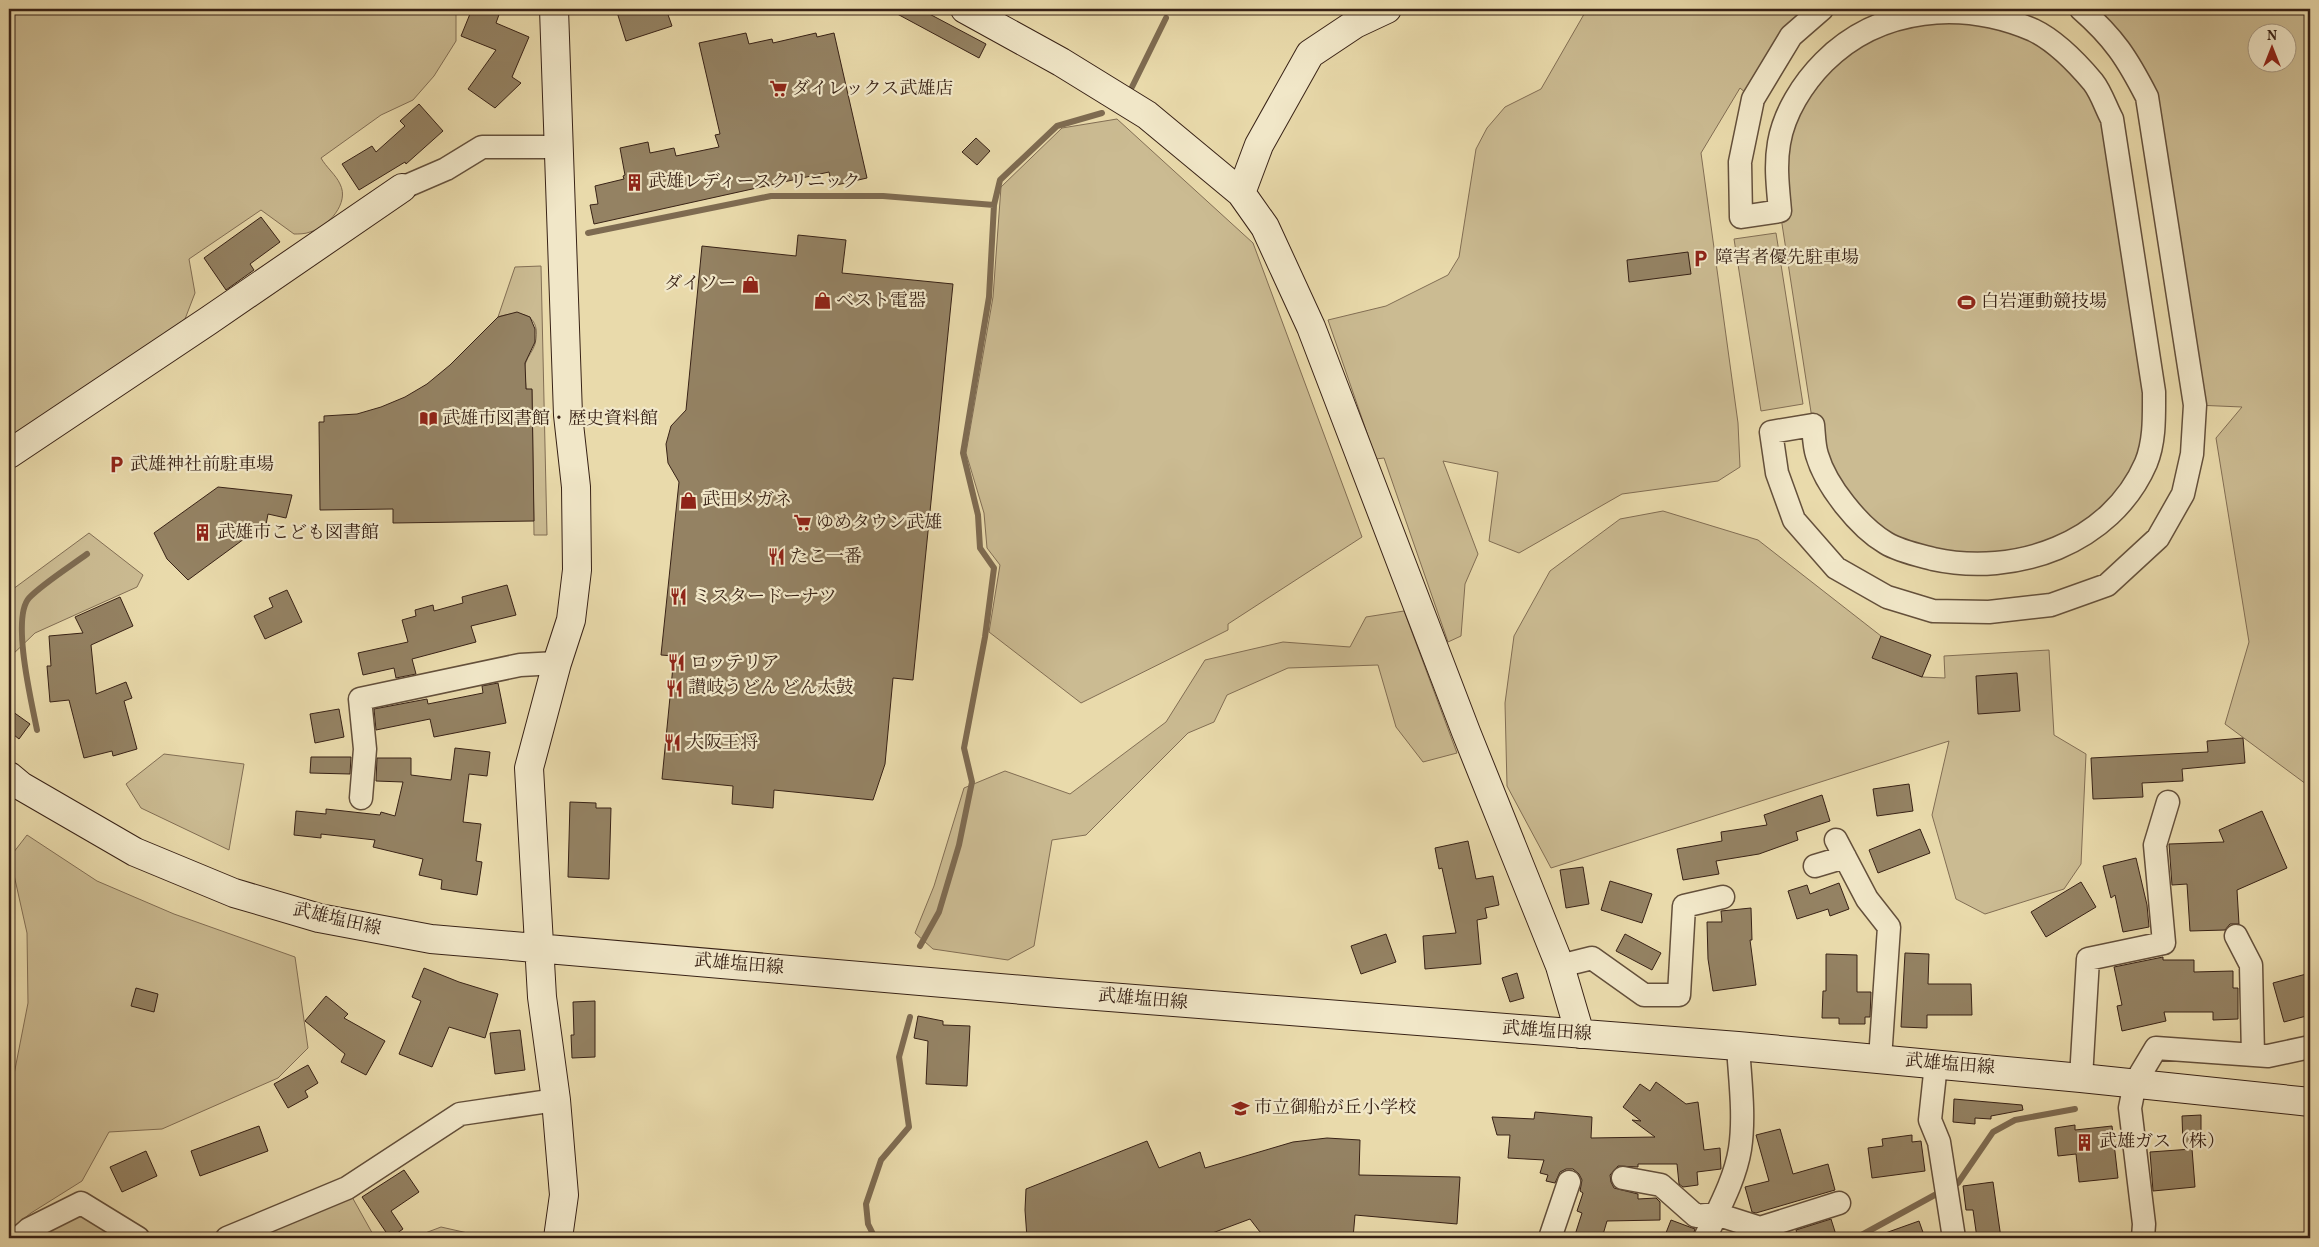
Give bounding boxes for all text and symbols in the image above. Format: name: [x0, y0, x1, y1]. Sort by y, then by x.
north arrow: [2246, 22, 2296, 72]
text: N: [2267, 27, 2277, 46]
place label: ダイレックス武雄店: [792, 77, 953, 102]
supermarket icon: ダイレックス武雄店: [768, 79, 788, 99]
place label: 武雄レディースクリニック: [648, 170, 861, 195]
building icon: 武雄レディースクリニック: [624, 172, 644, 192]
place label: 障害者優先駐車場: [1715, 246, 1859, 271]
parking icon: 障害者優先駐車場: [1691, 248, 1711, 268]
place label: ダイソー: [664, 272, 736, 297]
shop icon: ダイソー: [740, 274, 760, 294]
place label: ベスト電器: [836, 289, 926, 314]
place label: 白岩運動競技場: [1981, 290, 2107, 315]
shop icon: ベスト電器: [812, 291, 832, 311]
sports icon: 白岩運動競技場: [1957, 292, 1977, 312]
place label: 武雄市図書館・歴史資料館: [442, 407, 658, 432]
library icon: 武雄市図書館・歴史資料館: [418, 409, 438, 429]
place label: 武雄神社前駐車場: [130, 453, 274, 478]
parking icon: 武雄神社前駐車場: [106, 455, 126, 475]
place label: 武田メガネ: [702, 488, 792, 513]
shop icon: 武田メガネ: [678, 490, 698, 510]
place label: ゆめタウン武雄: [816, 511, 942, 536]
supermarket icon: ゆめタウン武雄: [792, 513, 812, 533]
place label: 武雄市こども図書館: [217, 521, 379, 546]
building icon: 武雄市こども図書館: [193, 523, 213, 543]
place label: たこ一番: [790, 545, 862, 570]
restaurant icon: たこ一番: [766, 547, 786, 567]
place label: ミスタードーナツ: [693, 585, 837, 610]
restaurant icon: ミスタードーナツ: [669, 587, 689, 607]
place label: ロッテリア: [690, 651, 780, 676]
restaurant icon: ロッテリア: [666, 653, 686, 673]
place label: 讃岐うどん どん太鼓: [688, 676, 854, 701]
restaurant icon: 讃岐うどん どん太鼓: [664, 678, 684, 698]
place label: 大阪王将: [686, 731, 758, 756]
restaurant icon: 大阪王将: [662, 733, 682, 753]
street label: 武雄塩田線: [290, 898, 384, 942]
street label: 武雄塩田線: [693, 949, 785, 981]
street label: 武雄塩田線: [1097, 984, 1189, 1016]
street label: 武雄塩田線: [1501, 1016, 1593, 1048]
street label: 武雄塩田線: [1904, 1049, 1996, 1081]
place label: 市立御船が丘小学校: [1254, 1096, 1416, 1121]
school or university icon: 市立御船が丘小学校: [1230, 1098, 1250, 1118]
place label: 武雄ガス（株）: [2099, 1130, 2225, 1155]
building icon: 武雄ガス（株）: [2075, 1132, 2095, 1152]

